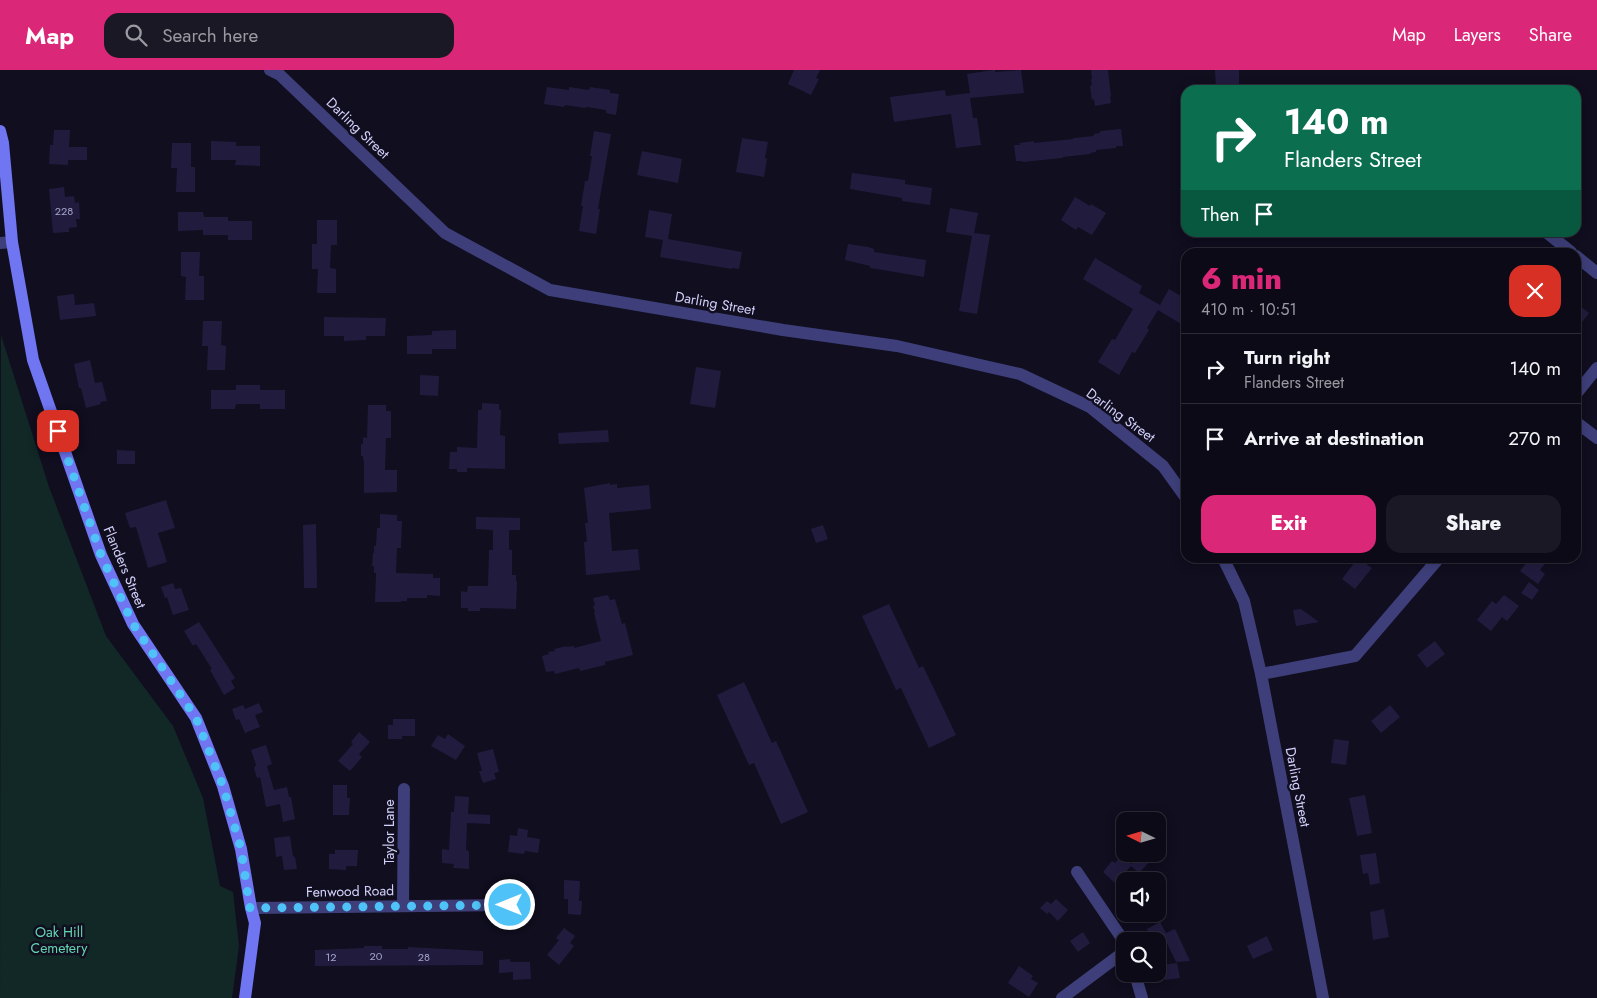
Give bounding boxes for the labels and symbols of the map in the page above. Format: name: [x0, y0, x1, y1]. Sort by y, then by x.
street label: Darling Street: [322, 93, 394, 164]
house number: 228: [55, 203, 73, 219]
street label: Darling Street: [673, 286, 757, 320]
street label: Darling Street: [1082, 383, 1160, 447]
pin: [37, 410, 79, 452]
street label: Flanders Street: [99, 523, 152, 612]
street label: Darling Street: [1280, 745, 1316, 829]
street label: Taylor Lane: [379, 799, 399, 865]
north arrow: [1116, 812, 1166, 862]
position arrow: [483, 878, 535, 930]
street label: Fenwood Road: [306, 880, 394, 902]
park label: Oak Hill Cemetery: [31, 922, 88, 958]
house number: 20: [370, 948, 383, 964]
house number: 12: [325, 949, 337, 965]
house number: 28: [418, 949, 430, 965]

